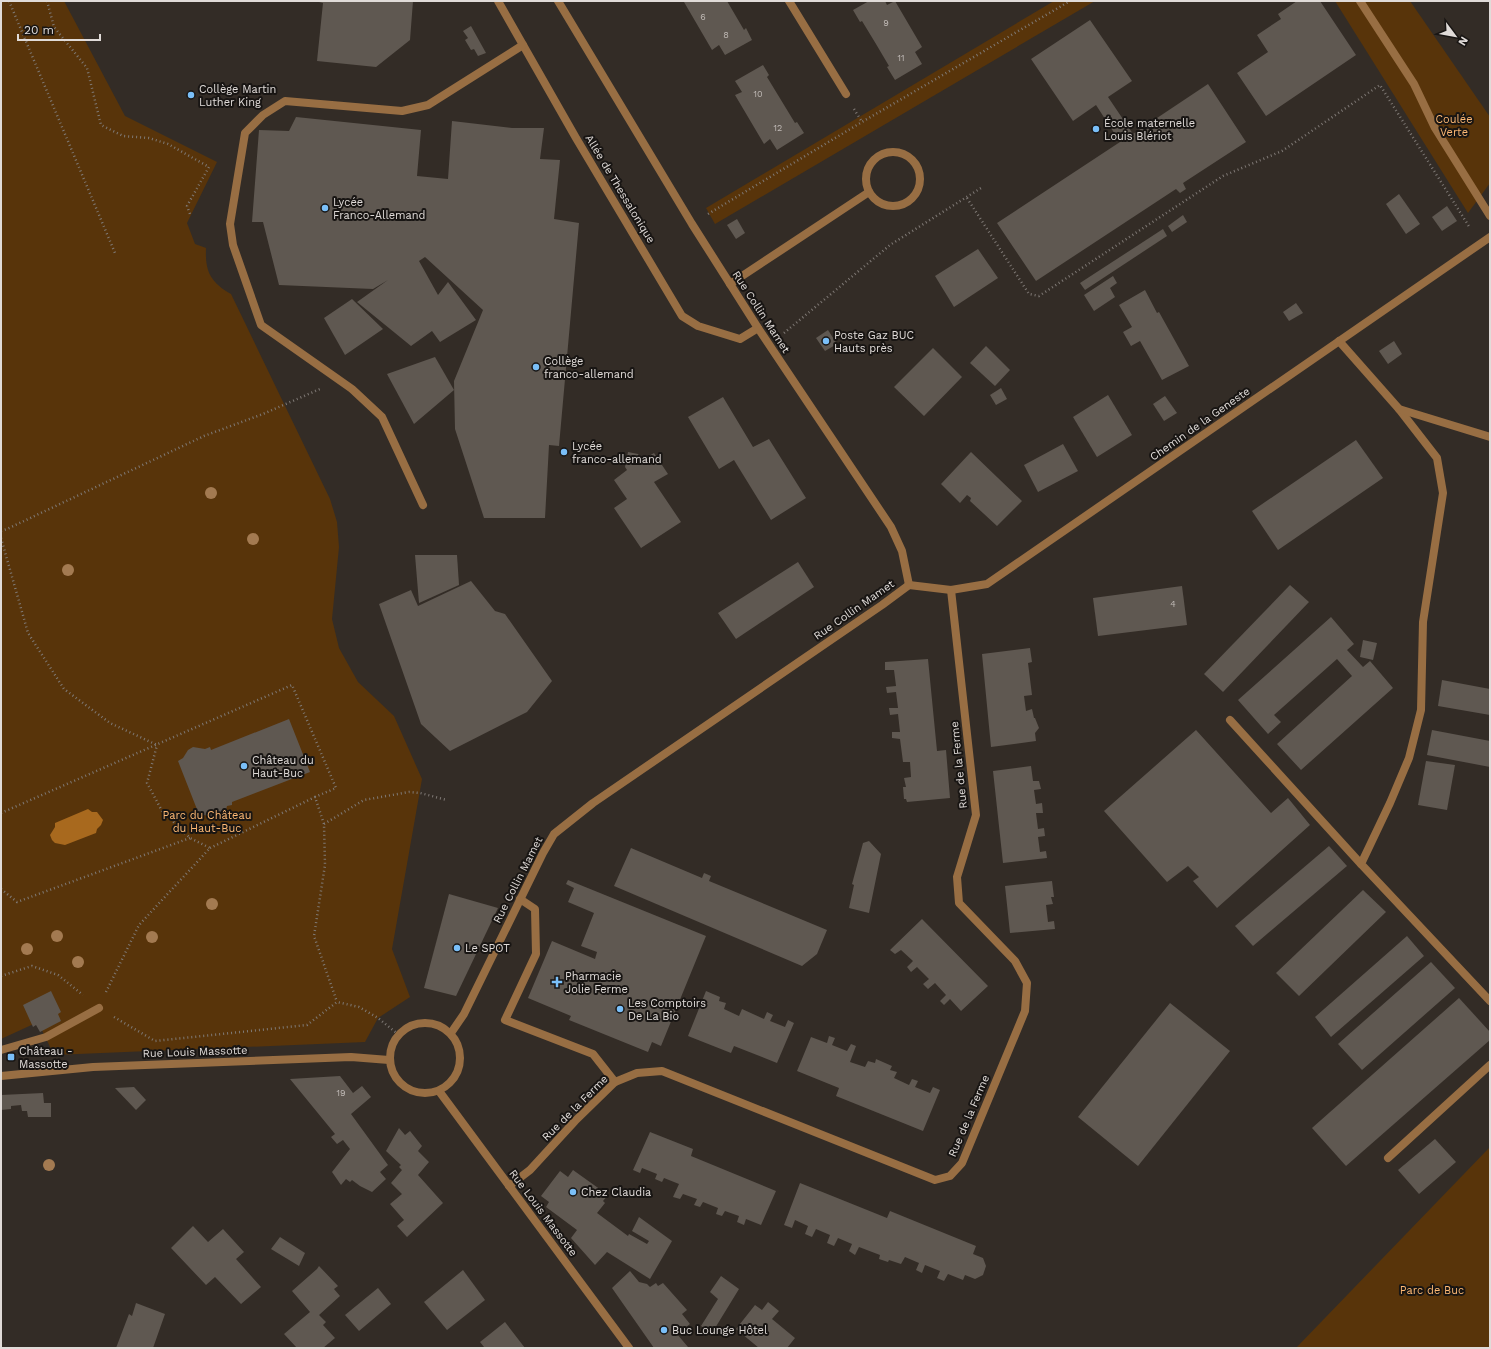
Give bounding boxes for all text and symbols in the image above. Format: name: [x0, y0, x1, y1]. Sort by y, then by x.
house number: 6: [700, 12, 706, 22]
scale bar: [18, 16, 100, 42]
north arrow: [1435, 16, 1475, 56]
house number: 9: [883, 18, 889, 28]
text: 20 m: [24, 23, 54, 37]
house number: 8: [723, 30, 729, 40]
text: N: [1455, 34, 1471, 48]
house number: 11: [897, 53, 905, 63]
place label: Collège Martin Luther King: [199, 83, 276, 109]
house number: 10: [753, 89, 763, 99]
marker: Collège Martin Luther King: [186, 90, 196, 100]
park label: Coulée Verte: [1436, 113, 1473, 139]
place label: École maternelle Louis Blériot: [1104, 116, 1195, 143]
house number: 12: [774, 123, 782, 133]
marker: École maternelle Louis Blériot: [1091, 124, 1101, 134]
street label: Allée de Thessalonique: [582, 132, 658, 246]
place label: Lycée Franco-Allemand: [333, 196, 426, 222]
marker: Lycée Franco-Allemand: [320, 203, 330, 213]
street label: Rue Collin Mamet: [730, 269, 793, 356]
place label: Poste Gaz BUC Hauts près: [834, 329, 915, 355]
marker: Poste Gaz BUC Hauts près: [821, 336, 831, 346]
place label: Collège franco-allemand: [544, 355, 634, 381]
marker: Collège franco-allemand: [531, 362, 541, 372]
street label: Chemin de la Geneste: [1148, 385, 1252, 463]
place label: Lycée franco-allemand: [572, 440, 662, 466]
marker: Lycée franco-allemand: [559, 447, 569, 457]
street label: Rue Collin Mamet: [811, 577, 897, 643]
house number: 4: [1170, 599, 1176, 609]
street label: Rue de la Ferme: [948, 721, 970, 809]
place label: Château du Haut-Buc: [252, 754, 314, 780]
marker: Château du Haut-Buc: [239, 761, 249, 771]
park label: Parc du Château du Haut-Buc: [163, 809, 251, 835]
street label: Rue Collin Mamet: [491, 834, 546, 925]
place label: Le SPOT: [465, 942, 510, 955]
marker: Le SPOT: [452, 943, 462, 953]
place label: Pharmacie Jolie Ferme: [565, 970, 628, 996]
marker: Pharmacie Jolie Ferme: [552, 977, 562, 987]
place label: Les Comptoirs De La Bio: [628, 997, 706, 1023]
marker: Les Comptoirs De La Bio: [615, 1004, 625, 1014]
street label: Rue Louis Massotte: [142, 1044, 248, 1060]
place label: Château - Massotte: [19, 1045, 73, 1071]
marker: Château - Massotte: [6, 1052, 16, 1062]
street label: Rue de la Ferme: [539, 1072, 611, 1144]
street label: Rue de la Ferme: [946, 1073, 992, 1159]
house number: 19: [336, 1088, 346, 1098]
street label: Rue Louis Massotte: [506, 1167, 580, 1259]
place label: Chez Claudia: [581, 1186, 651, 1199]
marker: Chez Claudia: [568, 1187, 578, 1197]
park label: Parc de Buc: [1400, 1284, 1464, 1297]
place label: Buc Lounge Hôtel: [672, 1324, 768, 1337]
marker: Buc Lounge Hôtel: [659, 1325, 669, 1335]

